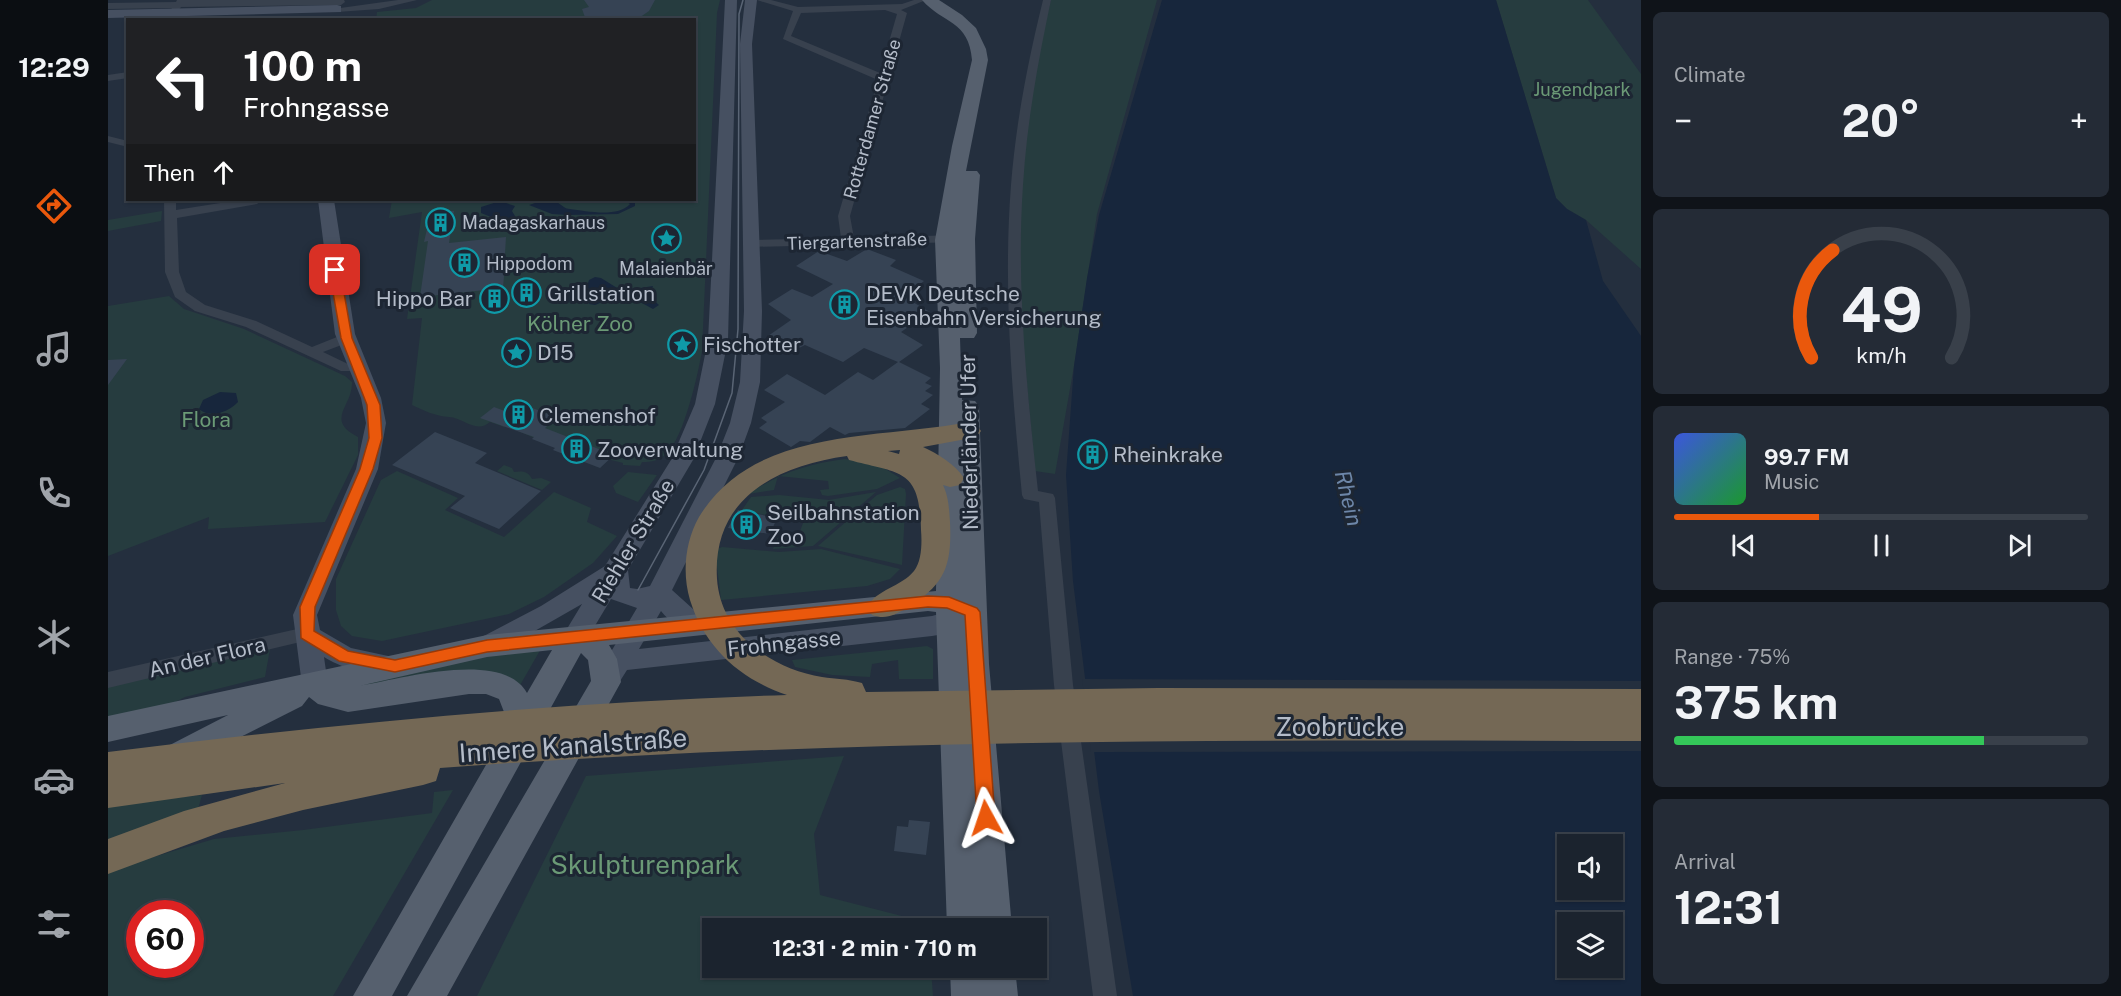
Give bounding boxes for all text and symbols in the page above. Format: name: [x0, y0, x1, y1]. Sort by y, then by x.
street label: Rotterdamer Straße: [839, 36, 905, 202]
text: 100 m: [243, 41, 362, 90]
icon: left: [144, 42, 222, 120]
text: 12:29: [18, 51, 90, 83]
text: Climate: [1674, 63, 1746, 87]
park label: Jugendpark: [1533, 79, 1631, 100]
text: Frohngasse: [243, 91, 390, 123]
text: 20°: [1842, 94, 1920, 147]
text: −: [1674, 102, 1692, 140]
text: +: [2070, 102, 2088, 140]
icon: ahead: [207, 156, 240, 189]
text: Then: [144, 160, 195, 186]
icon: directions: [33, 185, 75, 227]
building icon: Madagaskarhaus: [425, 206, 457, 238]
place label: Madagaskarhaus: [462, 212, 605, 233]
place icon: Malaienbär: [650, 223, 682, 255]
street label: Tiergartenstraße: [786, 228, 928, 254]
pin: [309, 244, 360, 295]
building icon: Hippodom: [449, 247, 481, 279]
icon: arrive: [318, 253, 351, 286]
place label: Hippodom: [486, 253, 572, 274]
place label: Malaienbär: [619, 258, 713, 279]
text: 49: [1840, 273, 1922, 346]
building icon: Grillstation: [510, 277, 542, 309]
place label: Grillstation: [547, 281, 655, 306]
place label: DEVK Deutsche Eisenbahn Versicherung: [866, 281, 1101, 330]
building icon: Hippo Bar: [478, 282, 510, 314]
place label: Hippo Bar: [376, 286, 473, 311]
building icon: DEVK Deutsche Eisenbahn Versicherung: [829, 289, 861, 321]
park label: Kölner Zoo: [527, 311, 633, 336]
icon: music: [33, 328, 75, 370]
place icon: Fischotter: [666, 328, 698, 360]
place label: Fischotter: [703, 332, 801, 357]
place icon: D15: [500, 336, 532, 368]
place label: D15: [537, 340, 574, 365]
text: km/h: [1856, 344, 1906, 369]
street label: Niederländer Ufer: [955, 354, 983, 530]
building icon: Clemenshof: [502, 399, 534, 431]
place label: Clemenshof: [539, 403, 656, 428]
park label: Flora: [181, 407, 231, 432]
building icon: Zooverwaltung: [560, 433, 592, 465]
place label: Zooverwaltung: [597, 437, 743, 462]
building icon: Rheinkrake: [1076, 438, 1108, 470]
place label: Rheinkrake: [1113, 442, 1223, 467]
text: 99.7 FM: [1764, 444, 1849, 470]
water label: Rhein: [1330, 468, 1368, 528]
text: Music: [1764, 470, 1819, 494]
icon: phone: [33, 472, 75, 514]
street label: Riehler Straße: [586, 475, 680, 607]
place label: Seilbahnstation Zoo: [767, 500, 920, 549]
building icon: Seilbahnstation Zoo: [730, 508, 762, 540]
icon: previous: [1727, 529, 1760, 562]
icon: pause: [1865, 529, 1898, 562]
icon: next: [2003, 529, 2036, 562]
icon: climate: [33, 616, 75, 658]
street label: Frohngasse: [726, 625, 842, 661]
street label: An der Flora: [146, 631, 268, 683]
text: Range · 75%: [1674, 645, 1790, 669]
text: 375 km: [1674, 676, 1838, 729]
street label: Zoobrücke: [1275, 711, 1405, 742]
street label: Innere Kanalstraße: [458, 722, 688, 768]
icon: car: [33, 759, 75, 801]
position arrow: [954, 786, 1018, 850]
map controls: [1557, 834, 1623, 978]
button: sound: [1557, 834, 1623, 900]
park label: Skulpturenpark: [550, 849, 740, 880]
text: Arrival: [1674, 850, 1736, 874]
text: 12:31: [1674, 881, 1783, 934]
speed limit sign: 60: [126, 900, 204, 978]
icon: filters: [33, 903, 75, 945]
button: layers: [1557, 912, 1623, 978]
text: 12:31 · 2 min · 710 m: [772, 935, 977, 961]

